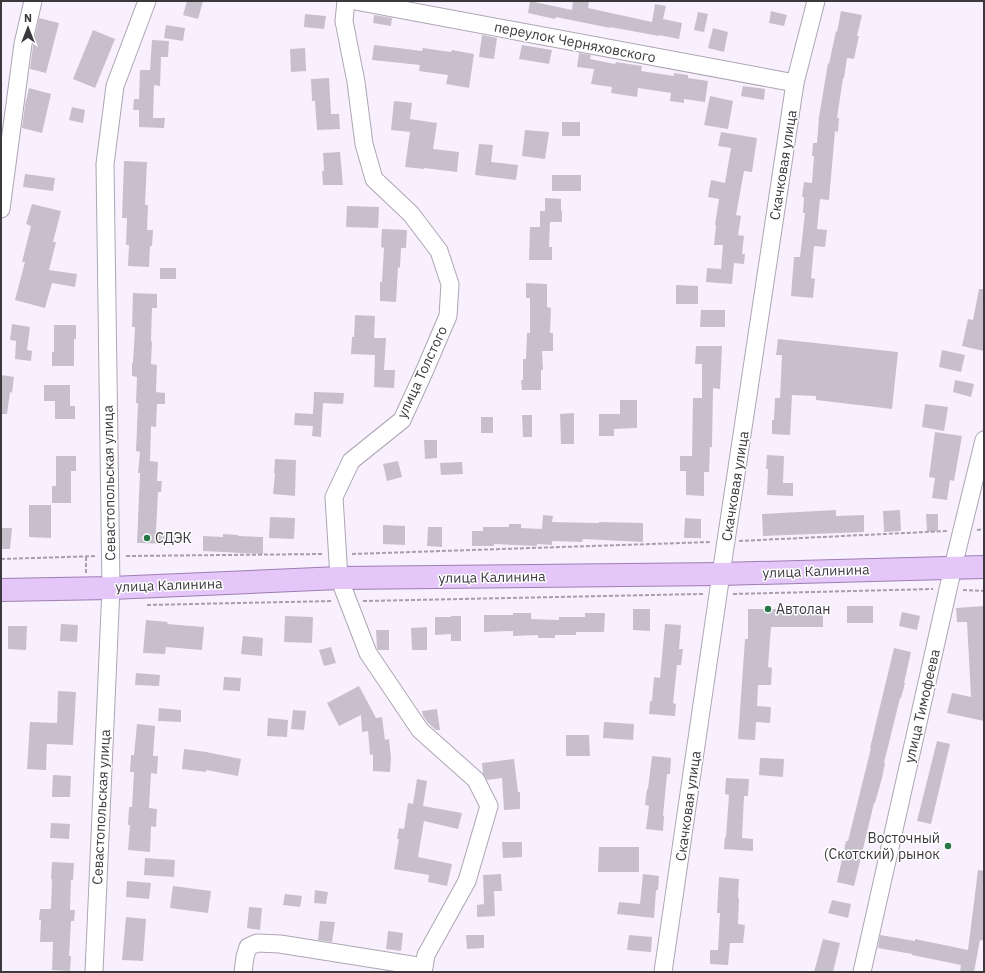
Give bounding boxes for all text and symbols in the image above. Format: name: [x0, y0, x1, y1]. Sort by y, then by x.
north arrow: [8, 8, 48, 48]
text: N: [24, 11, 32, 25]
street label: переулок Черняховского: [493, 18, 657, 67]
street label: Скачковая улица: [765, 108, 801, 221]
street label: улица Толстого: [393, 323, 451, 421]
street label: Севастопольская улица: [99, 405, 119, 561]
street label: Скачковая улица: [717, 429, 753, 542]
place label: СДЭК: [155, 529, 192, 547]
marker: СДЭК: [142, 533, 152, 543]
street label: улица Калинина: [762, 560, 870, 582]
street label: улица Калинина: [438, 567, 546, 587]
street label: улица Калинина: [115, 574, 223, 596]
place label: Автолан: [776, 600, 830, 618]
marker: Автолан: [763, 604, 773, 614]
street label: улица Тимофеева: [900, 647, 944, 765]
street label: Севастопольская улица: [88, 728, 114, 885]
street label: Скачковая улица: [671, 749, 705, 862]
place label: Восточный (Скотский) рынок: [824, 829, 940, 863]
marker: Восточный (Скотский) рынок: [943, 841, 953, 851]

